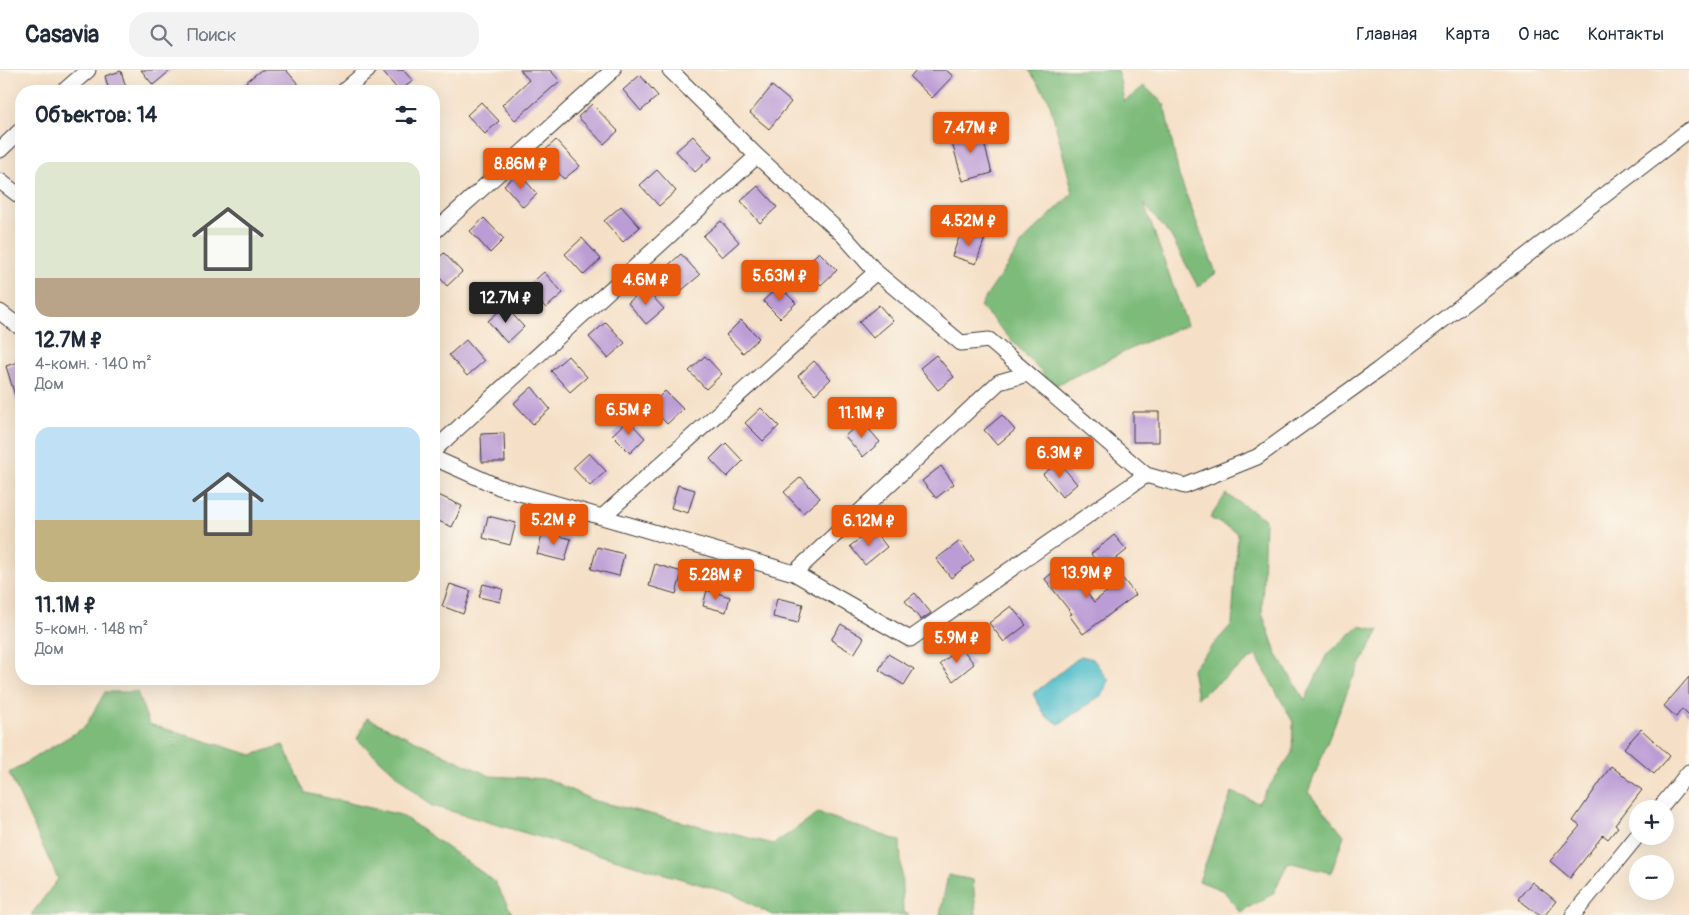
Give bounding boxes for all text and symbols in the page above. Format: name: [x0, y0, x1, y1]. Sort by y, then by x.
search box: [129, 12, 479, 57]
text: Casavia: [25, 20, 99, 49]
icon: search: [147, 21, 175, 49]
text: Поиск: [187, 23, 237, 47]
text: Главная: [1356, 23, 1417, 46]
text: Карта: [1445, 23, 1490, 46]
text: О нас: [1518, 23, 1560, 46]
text: Контакты: [1588, 23, 1664, 46]
icon: filters: [392, 101, 420, 129]
text: Объектов: 14: [35, 102, 157, 129]
pin: 7.47M ₽: [925, 112, 1017, 154]
text: 7.47M ₽: [944, 118, 998, 138]
pin: 8.86M ₽: [475, 148, 567, 190]
text: 8.86M ₽: [494, 154, 548, 174]
icon: home: [183, 194, 273, 284]
pin: 4.52M ₽: [923, 204, 1015, 247]
text: 4.52M ₽: [942, 211, 997, 231]
pin: 5.63M ₽: [734, 260, 826, 302]
pin: 4.6M ₽: [605, 264, 687, 306]
text: 5.63M ₽: [752, 266, 808, 286]
text: 4.6M ₽: [623, 270, 669, 290]
pin: 12.7M ₽: [460, 282, 552, 324]
text: 12.7M ₽: [480, 288, 532, 308]
text: 12.7M ₽: [35, 327, 103, 354]
text: 4-комн. · 140 m²: [35, 354, 152, 374]
text: Дом: [35, 374, 64, 394]
pin: 6.5M ₽: [588, 394, 670, 436]
pin: 11.1M ₽: [816, 396, 908, 439]
text: 6.5M ₽: [606, 400, 652, 420]
text: 11.1M ₽: [839, 403, 885, 423]
pin: 6.3M ₽: [1019, 436, 1101, 479]
text: 6.3M ₽: [1037, 443, 1083, 463]
icon: home: [183, 459, 273, 549]
pin: 5.2M ₽: [513, 504, 595, 546]
pin: 6.12M ₽: [823, 504, 915, 547]
text: 5.2M ₽: [531, 510, 577, 530]
text: 6.12M ₽: [843, 511, 895, 531]
pin: 13.9M ₽: [1041, 556, 1133, 599]
pin: 5.28M ₽: [670, 558, 762, 601]
text: 13.9M ₽: [1061, 563, 1113, 583]
text: 5.28M ₽: [689, 565, 743, 585]
text: 11.1M ₽: [35, 592, 97, 619]
text: 5-комн. · 148 m²: [35, 619, 148, 639]
pin: 5.9M ₽: [916, 622, 998, 664]
text: 5.9M ₽: [934, 628, 980, 648]
text: Дом: [35, 639, 64, 659]
map controls: [1629, 800, 1674, 900]
button: +: [1629, 800, 1674, 845]
button: −: [1629, 855, 1674, 900]

